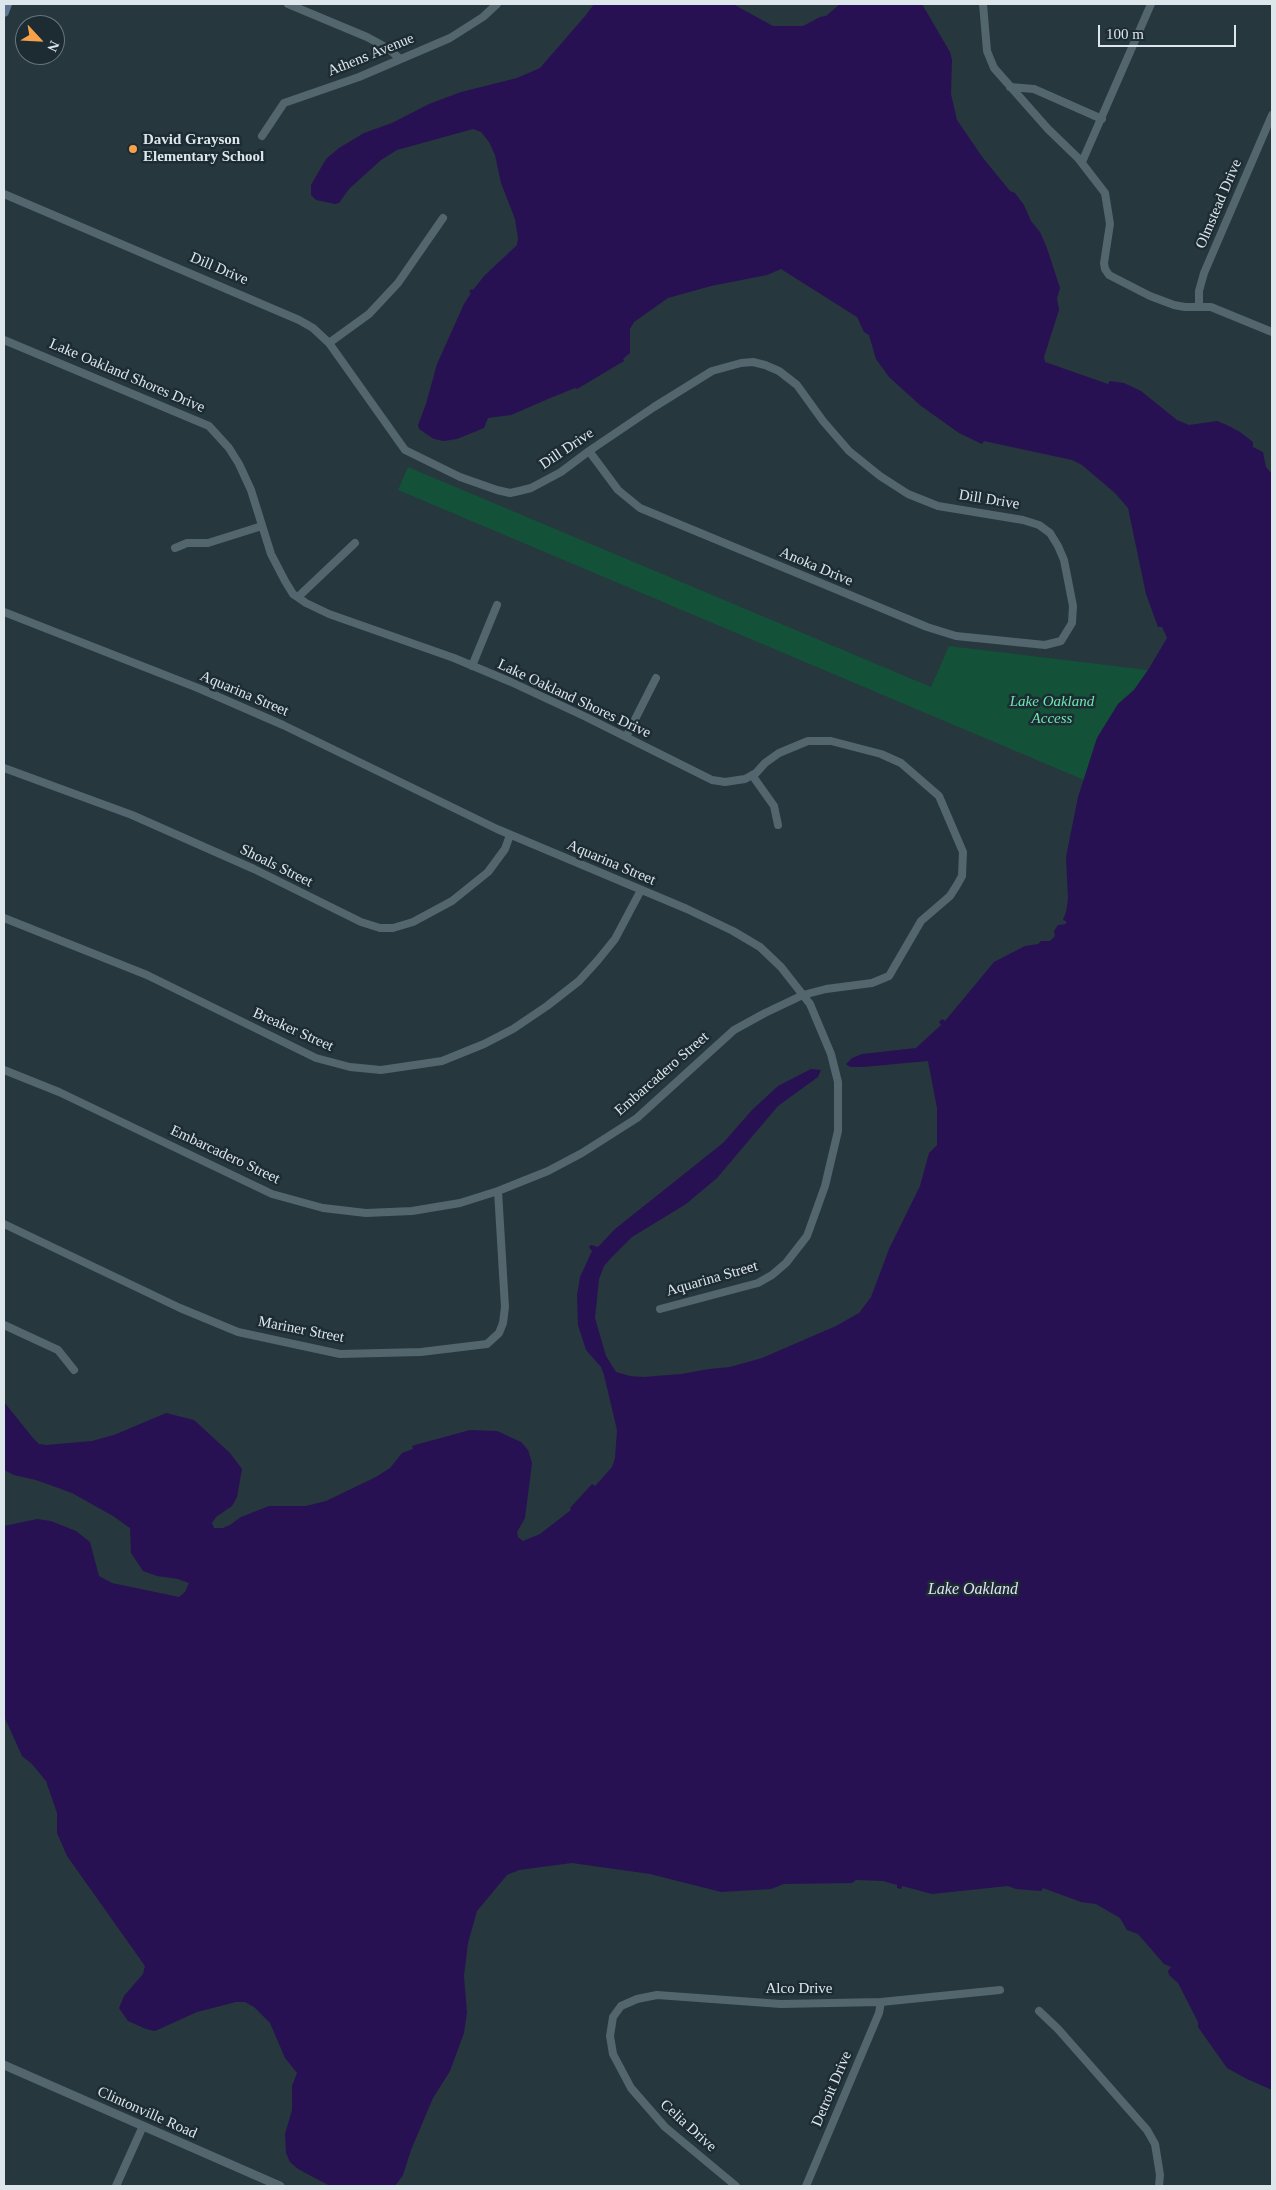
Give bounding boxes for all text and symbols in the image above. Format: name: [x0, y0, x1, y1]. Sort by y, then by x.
north arrow: [15, 15, 65, 65]
scale bar: [1101, 15, 1238, 47]
text: 100 m: [1106, 26, 1144, 42]
street label: Athens Avenue: [325, 29, 417, 81]
text: N: [44, 38, 62, 54]
place label: David Grayson Elementary School: [143, 131, 264, 166]
marker: David Grayson Elementary School: [127, 143, 139, 155]
street label: Olmstead Drive: [1192, 157, 1246, 251]
street label: Dill Drive: [187, 249, 251, 289]
street label: Lake Oakland Shores Drive: [47, 335, 207, 417]
street label: Dill Drive: [537, 424, 597, 474]
street label: Dill Drive: [957, 486, 1021, 514]
street label: Anoka Drive: [777, 543, 855, 591]
street label: Lake Oakland Shores Drive: [495, 656, 653, 742]
street label: Aquarina Street: [197, 667, 291, 721]
park label: Lake Oakland Access: [1010, 693, 1094, 728]
street label: Aquarina Street: [564, 836, 658, 890]
street label: Shoals Street: [237, 841, 315, 891]
street label: Breaker Street: [250, 1004, 336, 1056]
street label: Embarcadero Street: [611, 1028, 713, 1120]
street label: Embarcadero Street: [167, 1122, 283, 1188]
street label: Aquarina Street: [664, 1257, 760, 1301]
street label: Mariner Street: [257, 1313, 345, 1347]
water label: Lake Oakland: [928, 1580, 1018, 1600]
street label: Alco Drive: [765, 1980, 833, 1998]
street label: Detroit Drive: [808, 2048, 856, 2130]
street label: Clintonville Road: [94, 2083, 200, 2143]
street label: Celia Drive: [656, 2096, 720, 2156]

